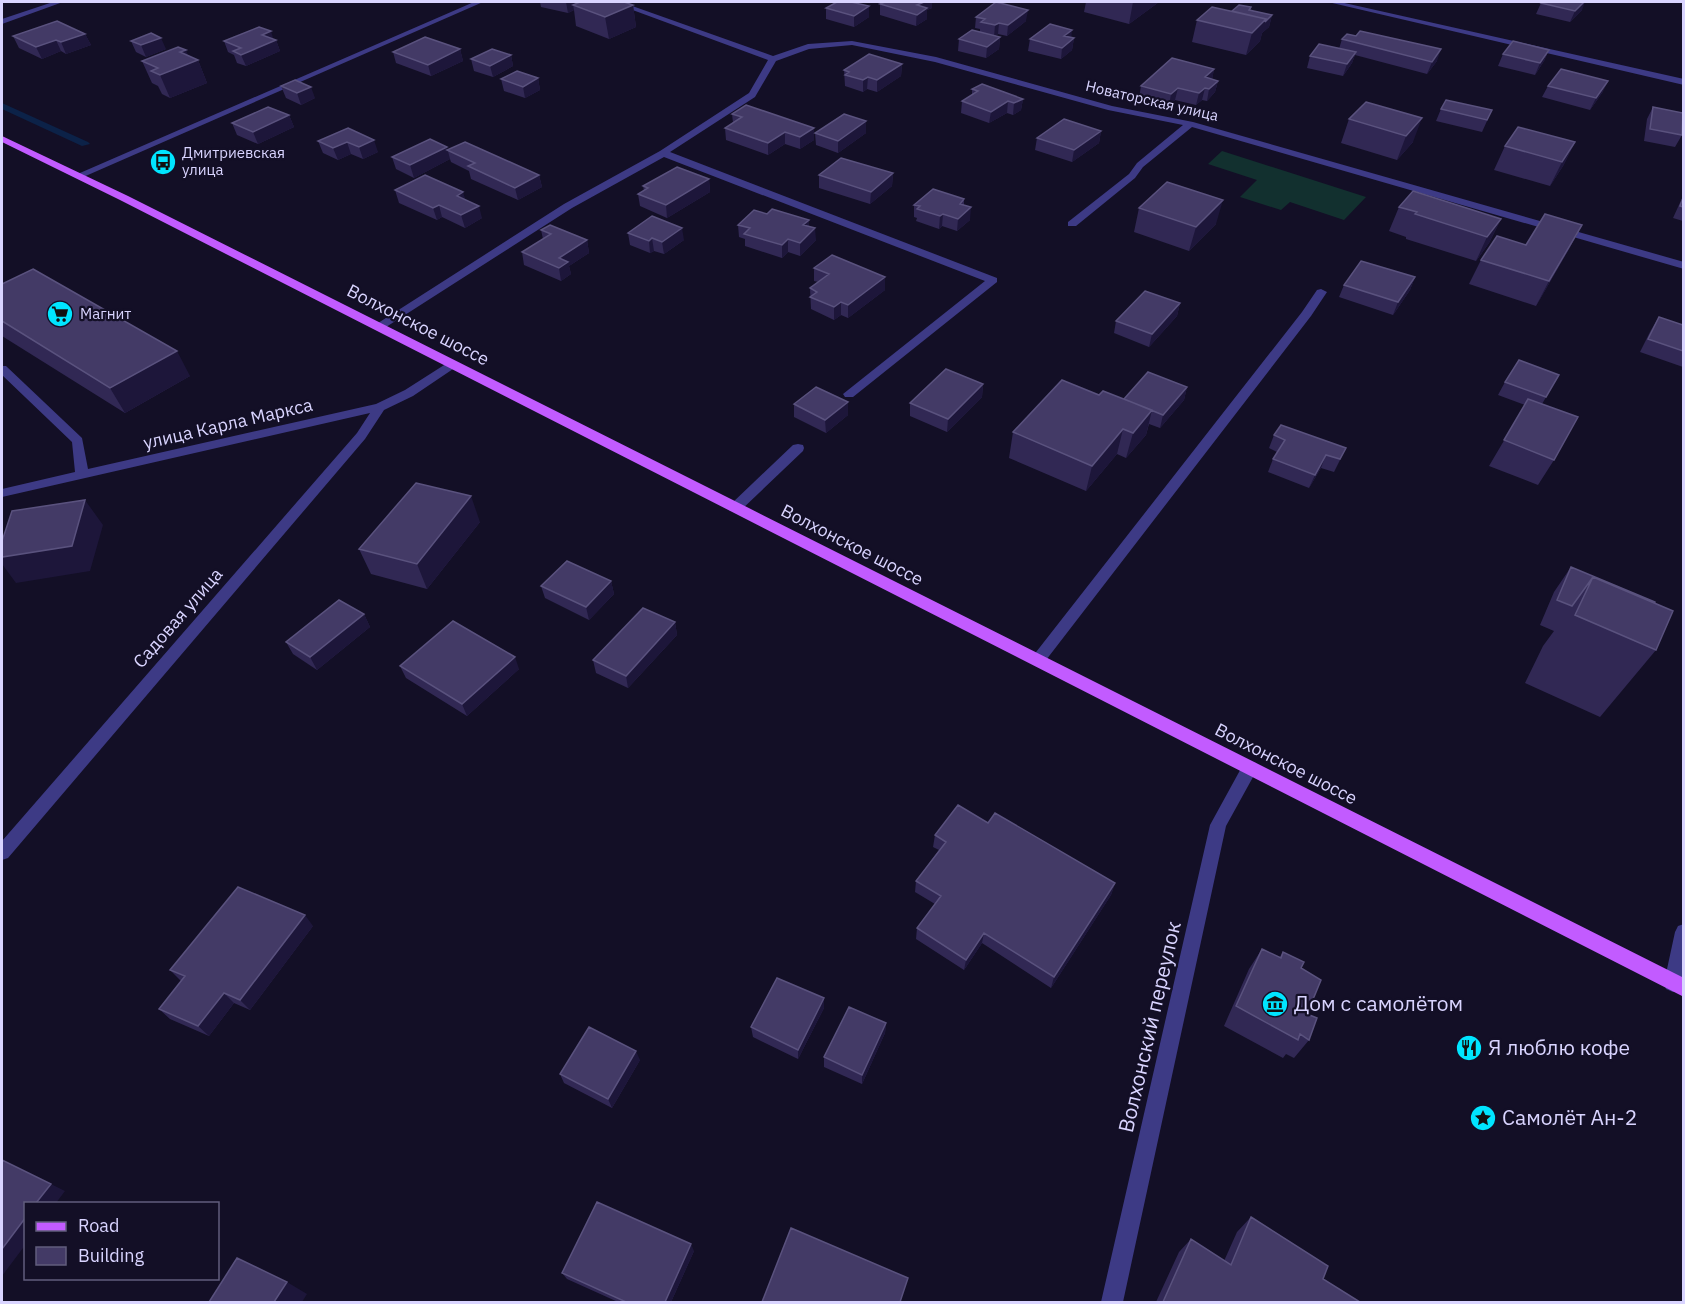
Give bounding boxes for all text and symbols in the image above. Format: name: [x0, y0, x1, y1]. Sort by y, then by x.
street label: Новаторская улица: [1084, 76, 1220, 125]
place label: Дмитриевская улица: [182, 143, 285, 179]
bus stop icon: Дмитриевская улица: [148, 147, 178, 177]
street label: Волхонское шоссе: [343, 279, 493, 370]
supermarket icon: Магнит: [45, 299, 75, 329]
place label: Магнит: [80, 304, 131, 323]
street label: улица Карла Маркса: [141, 393, 315, 454]
street label: Волхонское шоссе: [777, 499, 927, 590]
street label: Садовая улица: [128, 563, 228, 673]
street label: Волхонское шоссе: [1211, 718, 1361, 809]
street label: Волхонский переулок: [1111, 918, 1187, 1135]
museum icon: Дом с самолётом: [1260, 989, 1290, 1019]
place label: Дом с самолётом: [1294, 989, 1463, 1017]
restaurant icon: Я люблю кофе: [1454, 1033, 1484, 1063]
place label: Я люблю кофе: [1488, 1033, 1630, 1061]
place icon: Самолёт Ан-2: [1468, 1103, 1498, 1133]
place label: Самолёт Ан-2: [1502, 1103, 1637, 1131]
legend: [24, 1202, 219, 1280]
text: Road: [78, 1214, 119, 1237]
text: Building: [78, 1244, 145, 1267]

